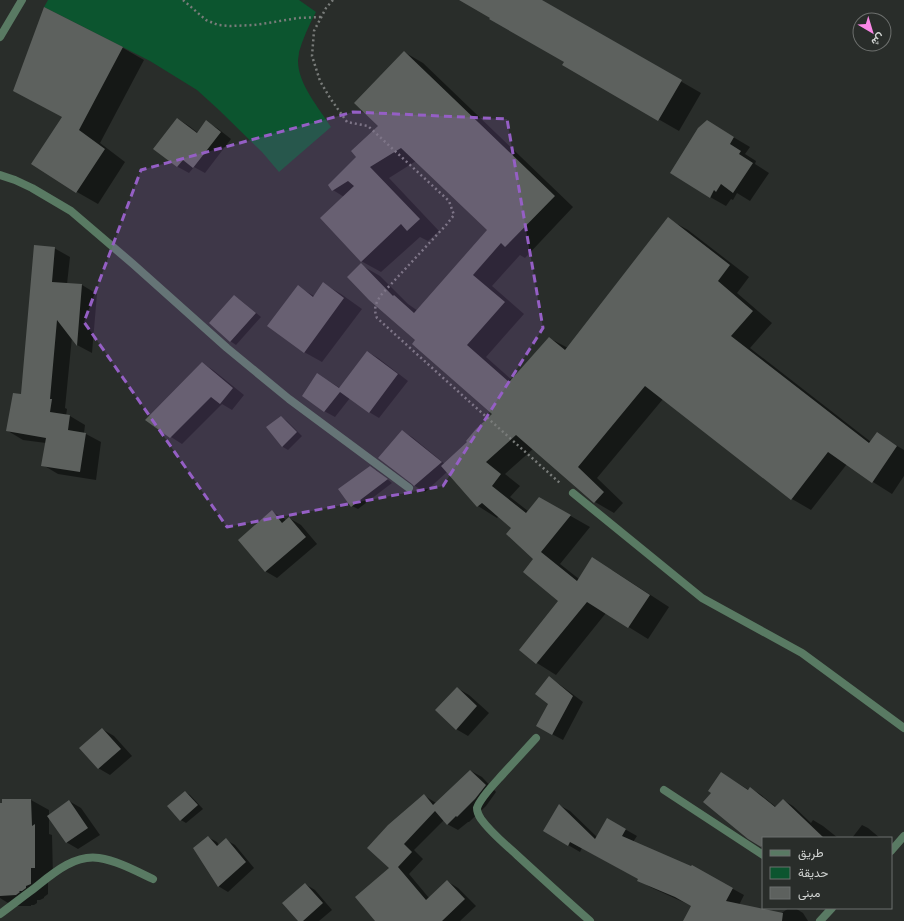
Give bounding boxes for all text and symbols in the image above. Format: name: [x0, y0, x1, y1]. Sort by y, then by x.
north arrow: [852, 12, 892, 52]
text: ش: [869, 30, 889, 51]
legend: [762, 837, 892, 909]
text: طريق: [798, 843, 824, 861]
text: حديقة: [798, 863, 828, 881]
text: مبنى: [798, 883, 820, 901]

